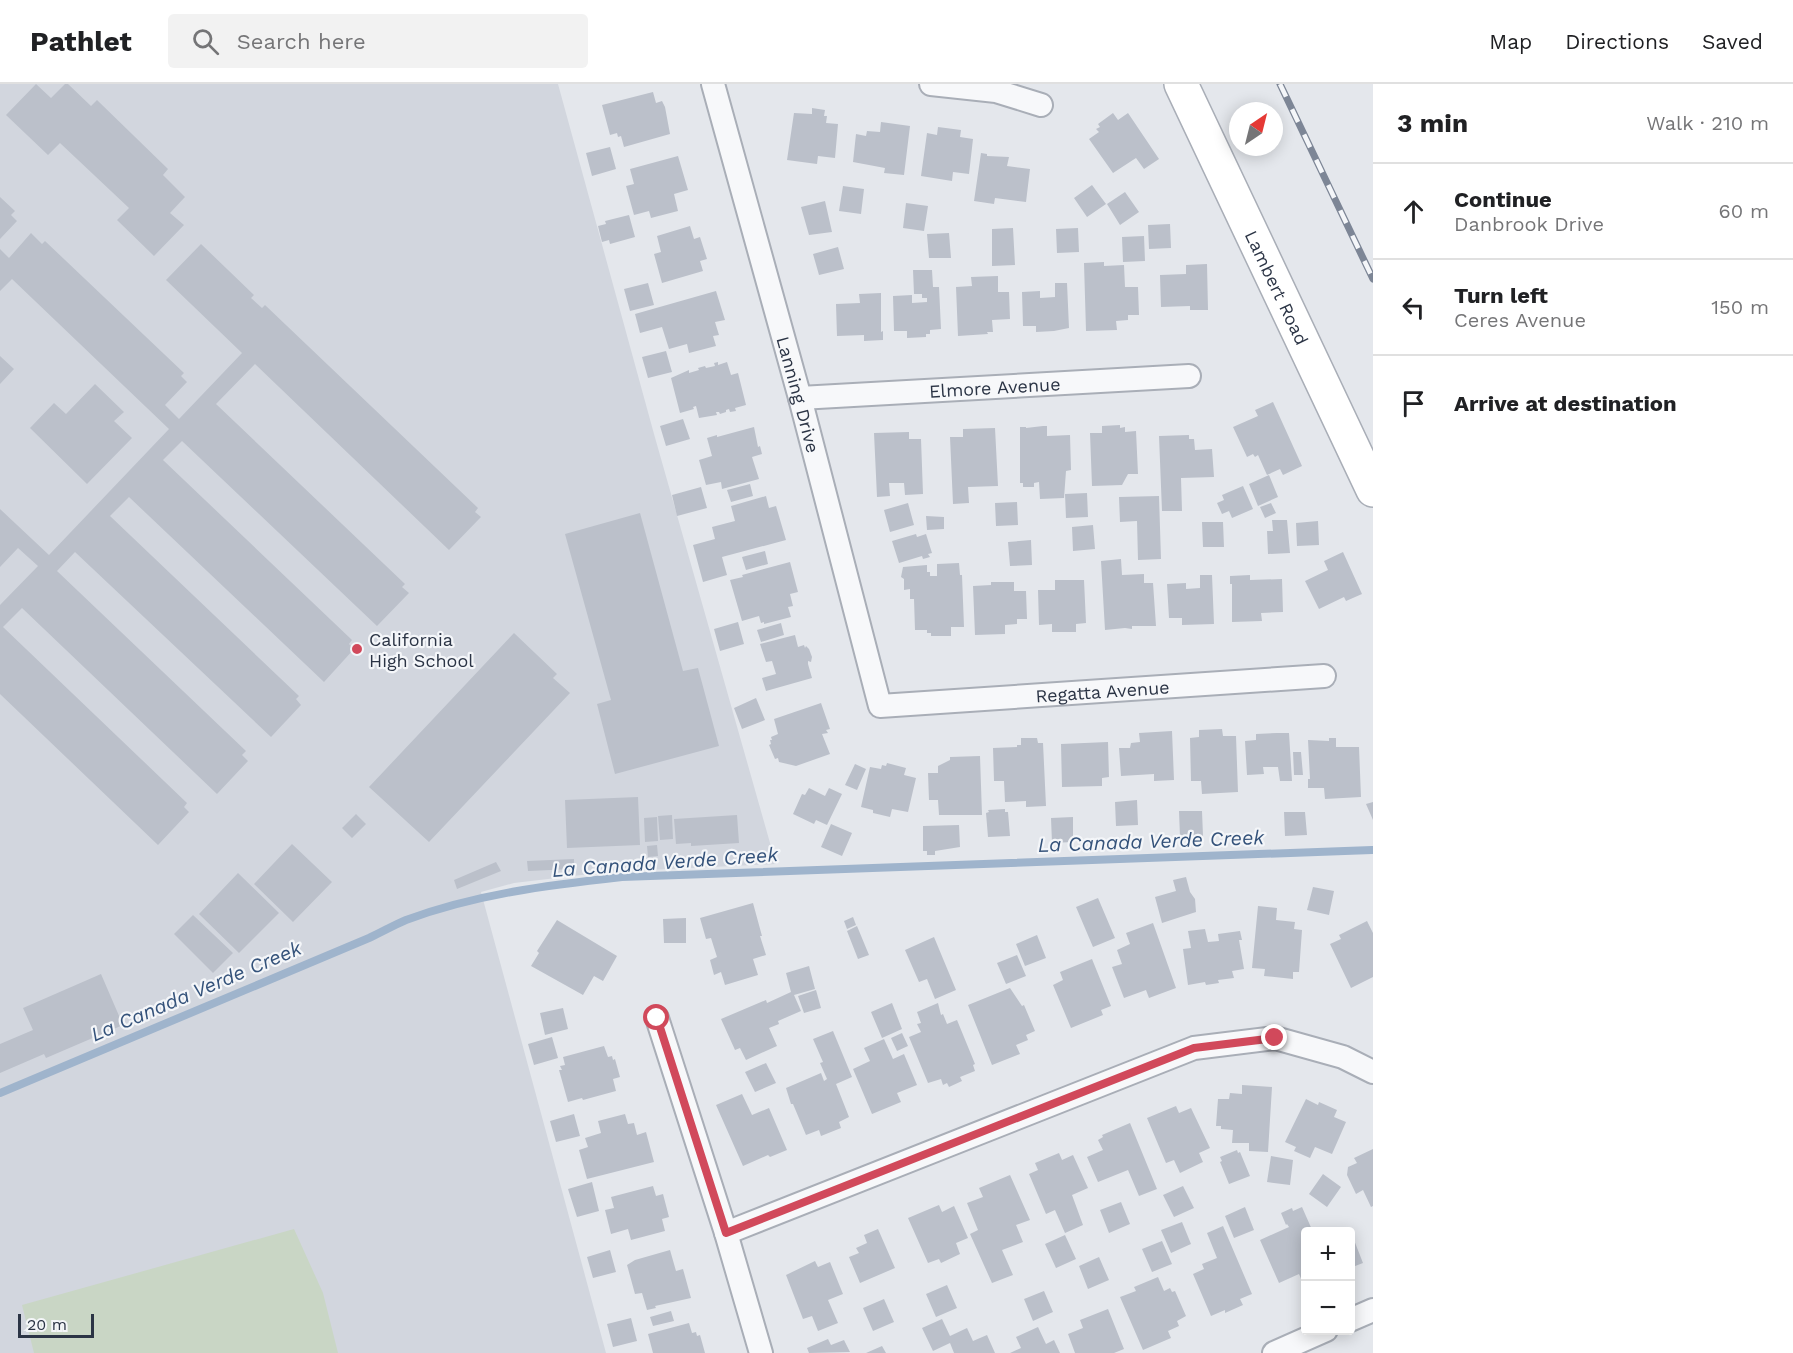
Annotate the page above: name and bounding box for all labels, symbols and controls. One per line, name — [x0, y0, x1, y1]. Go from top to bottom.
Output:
search box — [168, 14, 588, 68]
text: Pathlet — [30, 25, 132, 58]
icon: search — [189, 25, 222, 58]
text: Search here — [237, 29, 366, 54]
text: Map — [1489, 29, 1532, 54]
text: Directions — [1565, 29, 1669, 54]
text: Saved — [1702, 29, 1763, 54]
north arrow — [1229, 102, 1283, 156]
text: 3 min — [1397, 108, 1468, 138]
text: Walk · 210 m — [1646, 111, 1769, 135]
text: Continue — [1454, 187, 1552, 212]
icon: ahead — [1397, 195, 1430, 228]
text: 60 m — [1719, 199, 1769, 223]
text: Danbrook Drive — [1454, 212, 1604, 236]
street label: Lambert Road — [1241, 227, 1313, 348]
text: Turn left — [1454, 283, 1548, 308]
icon: left — [1397, 291, 1430, 324]
text: 150 m — [1711, 295, 1769, 319]
text: Ceres Avenue — [1454, 308, 1586, 332]
street label: Lanning Drive — [773, 334, 824, 455]
street label: Elmore Avenue — [928, 373, 1061, 401]
icon: arrive — [1397, 387, 1430, 420]
text: Arrive at destination — [1454, 391, 1677, 416]
place label: California High School — [369, 629, 474, 671]
marker: California High School — [350, 642, 364, 656]
street label: Regatta Avenue — [1035, 676, 1170, 706]
water label: La Canada Verde Creek — [1037, 825, 1266, 857]
water label: La Canada Verde Creek — [551, 842, 780, 882]
water label: La Canada Verde Creek — [87, 935, 306, 1046]
route start — [643, 1004, 669, 1030]
route end — [1261, 1024, 1287, 1050]
map controls — [1301, 1227, 1355, 1335]
button: + — [1301, 1227, 1355, 1281]
button: − — [1301, 1281, 1355, 1335]
scale bar — [18, 1311, 94, 1338]
text: 20 m — [27, 1315, 67, 1334]

